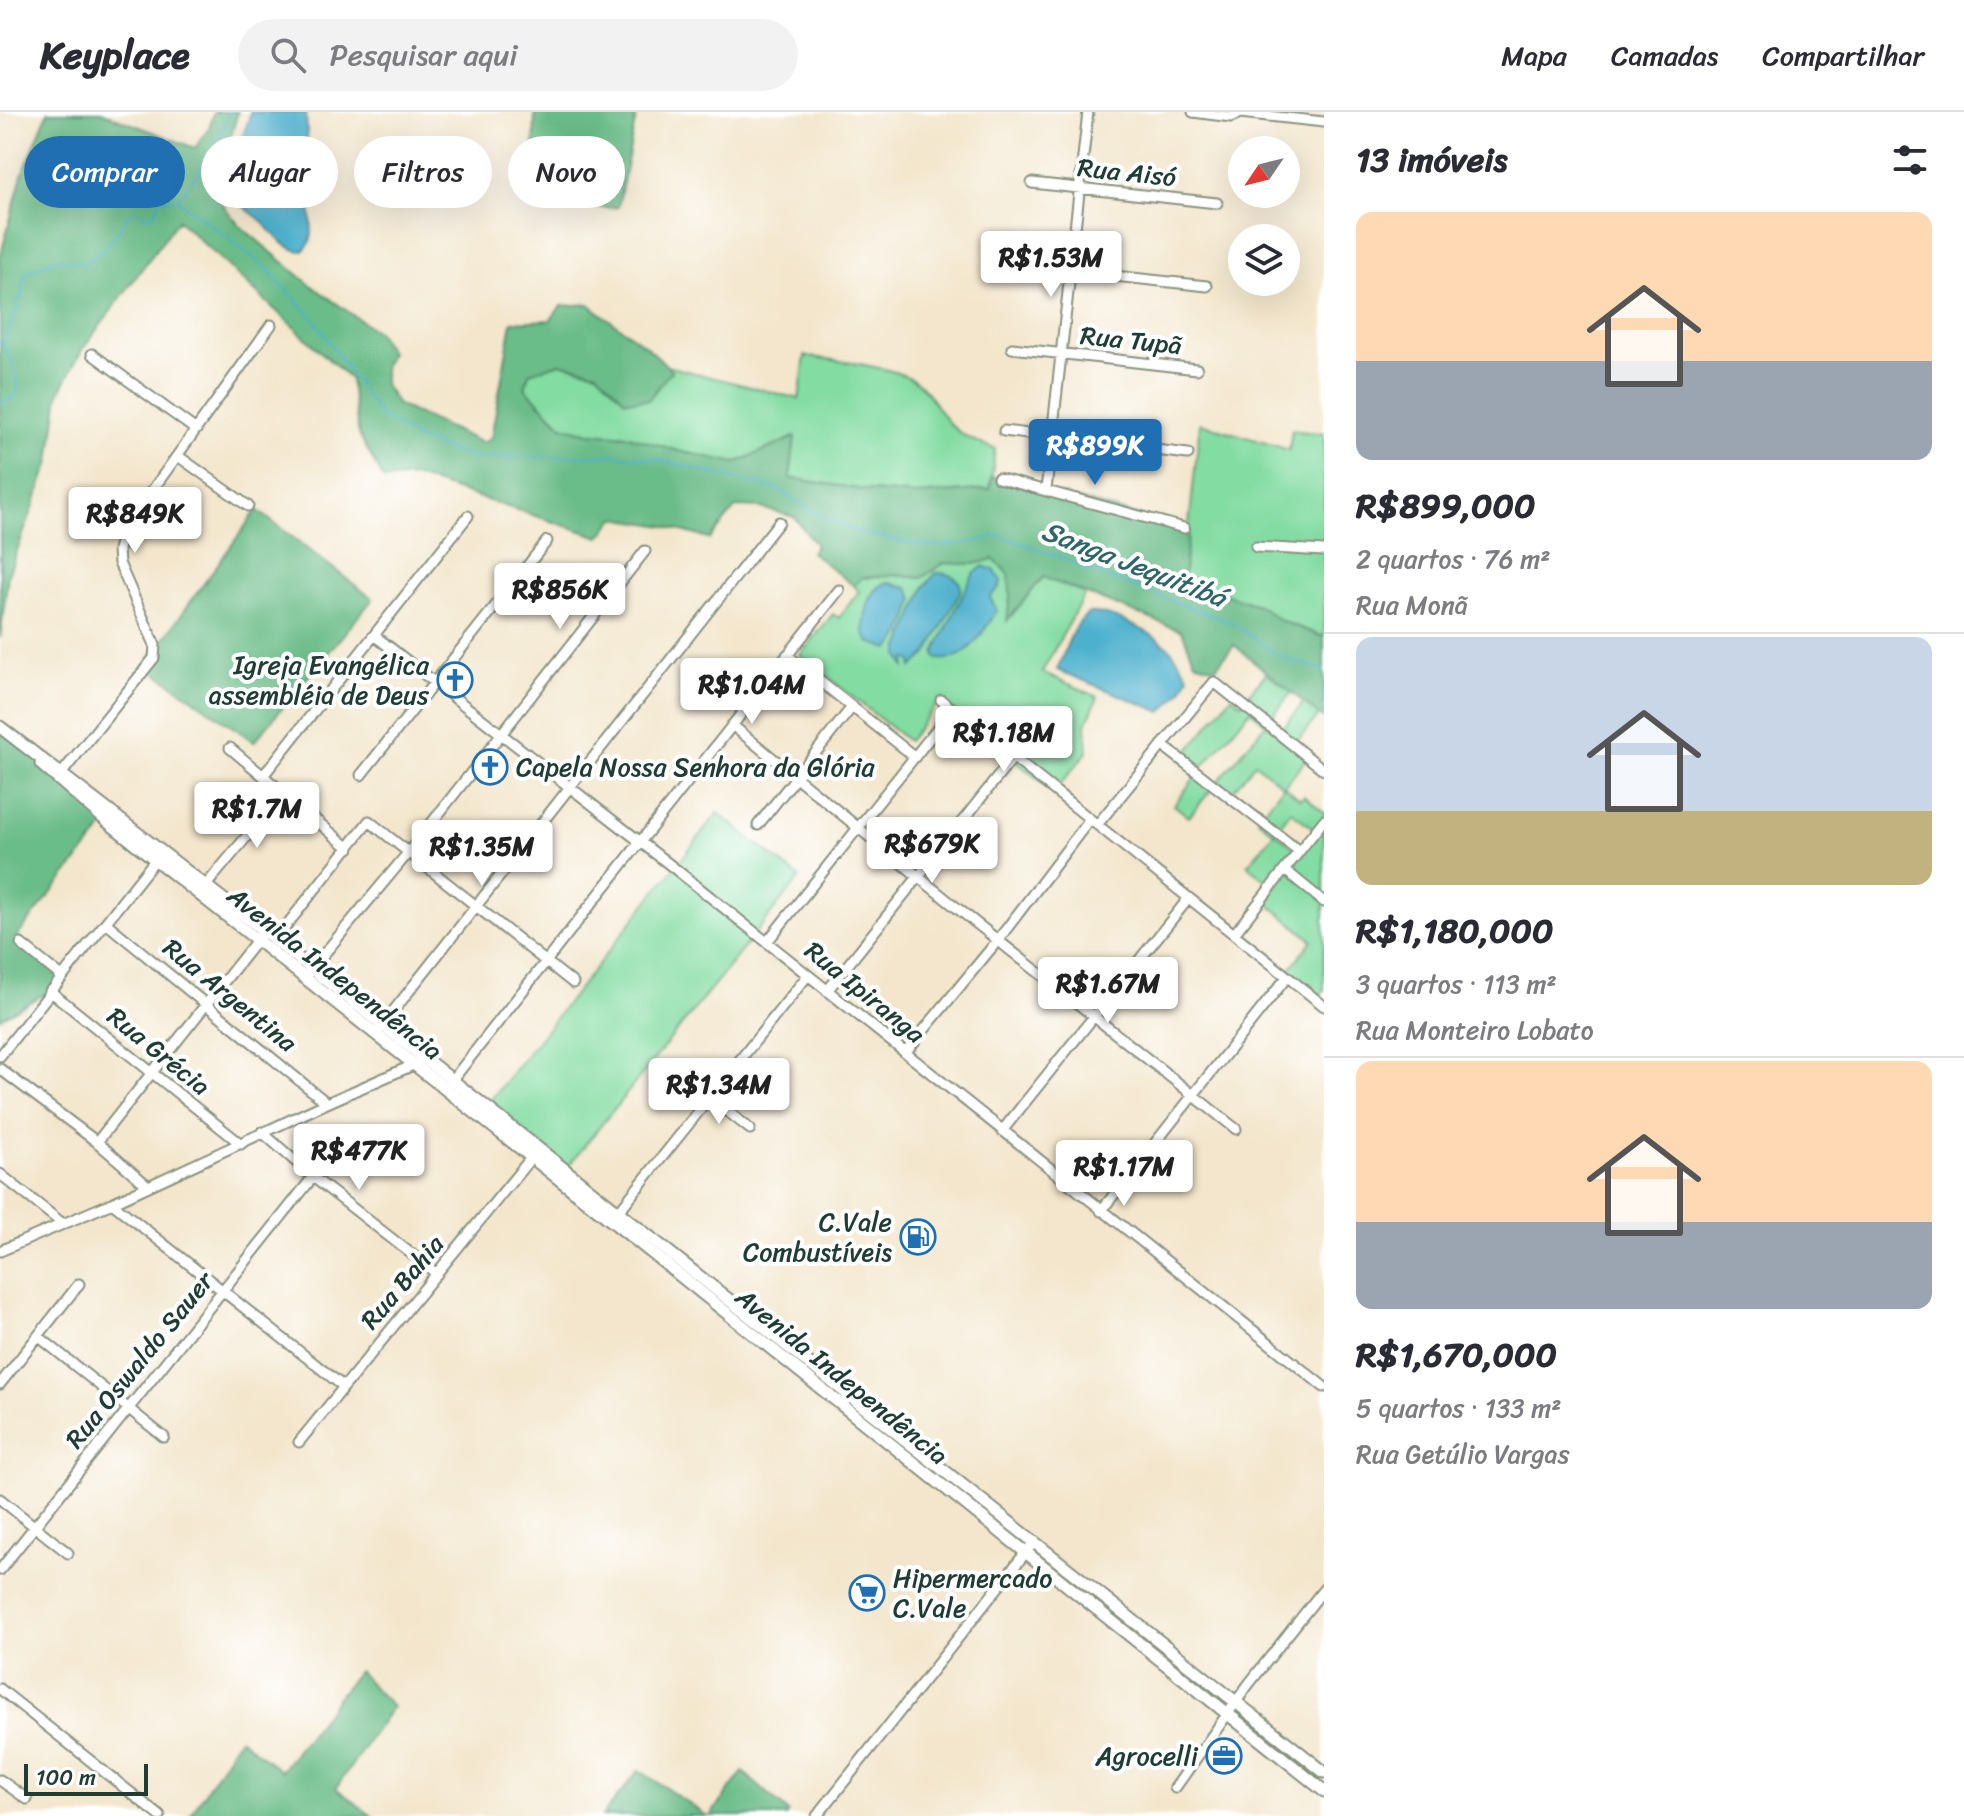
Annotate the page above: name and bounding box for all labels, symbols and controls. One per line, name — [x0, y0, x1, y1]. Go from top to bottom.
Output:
search box — [238, 19, 798, 91]
text: Keyplace — [40, 22, 190, 89]
text: Pesquisar aqui — [330, 28, 518, 82]
text: Mapa — [1501, 31, 1567, 80]
text: Camadas — [1611, 31, 1718, 80]
text: Compartilhar — [1762, 31, 1924, 80]
icon: search — [266, 33, 310, 77]
text: 13 imóveis — [1356, 130, 1507, 190]
chip: Comprar — [24, 136, 185, 208]
chip: Alugar — [201, 136, 338, 208]
chip: Filtros — [354, 136, 492, 208]
chip: Novo — [508, 136, 625, 208]
north arrow — [1228, 136, 1300, 208]
map controls — [1228, 136, 1300, 296]
icon: filters — [1888, 138, 1932, 182]
street label: Rua Aisó — [1075, 144, 1179, 200]
button: layers — [1228, 224, 1300, 296]
pin: R$1.53M — [977, 231, 1125, 299]
text: R$1.53M — [999, 234, 1103, 280]
icon: home — [1572, 264, 1716, 408]
street label: Rua Tupã — [1078, 312, 1185, 368]
pin: R$899K — [1030, 419, 1160, 487]
text: R$899K — [1047, 422, 1143, 468]
text: R$899,000 — [1356, 476, 1535, 536]
pin: R$849K — [70, 487, 200, 555]
text: R$849K — [87, 490, 183, 536]
water label: Sanga Jequitibá — [1035, 506, 1237, 623]
text: 2 quartos · 76 m² — [1356, 536, 1550, 582]
pin: R$856K — [495, 563, 625, 631]
text: R$856K — [512, 566, 608, 612]
text: Rua Monã — [1356, 582, 1468, 628]
place label: Igreja Evangélica assembléia de Deus — [209, 642, 430, 718]
pin: R$1.04M — [678, 658, 826, 726]
church icon: Igreja Evangélica assembléia de Deus — [436, 661, 474, 699]
text: R$1.04M — [698, 661, 806, 707]
icon: home — [1572, 689, 1716, 833]
pin: R$1.18M — [930, 706, 1078, 774]
text: R$1.18M — [953, 709, 1055, 755]
place label: Capela Nossa Senhora da Glória — [516, 744, 876, 790]
church icon: Capela Nossa Senhora da Glória — [471, 748, 509, 786]
pin: R$1.7M — [192, 782, 322, 850]
text: R$1.7M — [212, 785, 302, 831]
pin: R$679K — [867, 817, 997, 885]
pin: R$1.35M — [408, 820, 556, 888]
text: R$679K — [885, 820, 979, 866]
text: R$1.35M — [430, 823, 534, 869]
street label: Avenida Independência — [216, 873, 453, 1072]
text: R$1,180,000 — [1356, 901, 1553, 961]
street label: Rua Argentina — [152, 926, 308, 1065]
street label: Rua Ipiranga — [794, 929, 936, 1056]
pin: R$1.67M — [1034, 957, 1182, 1025]
text: R$1.67M — [1056, 960, 1160, 1006]
text: 3 quartos · 113 m² — [1356, 961, 1557, 1007]
street label: Rua Grécia — [97, 994, 221, 1108]
text: Rua Monteiro Lobato — [1356, 1007, 1594, 1053]
pin: R$1.34M — [645, 1058, 793, 1126]
text: R$1.34M — [666, 1061, 772, 1107]
icon: home — [1572, 1113, 1716, 1257]
pin: R$477K — [294, 1124, 424, 1192]
text: R$477K — [311, 1127, 407, 1173]
pin: R$1.17M — [1050, 1140, 1198, 1208]
text: R$1.17M — [1074, 1143, 1174, 1189]
place label: C.Vale Combustíveis — [743, 1199, 892, 1275]
fuel station icon: C.Vale Combustíveis — [899, 1218, 937, 1256]
street label: Rua Bahia — [348, 1223, 457, 1340]
street label: Rua Oswaldo Sauer — [53, 1260, 226, 1459]
street label: Avenida Independência — [724, 1274, 959, 1477]
text: R$1,670,000 — [1356, 1325, 1557, 1385]
text: 5 quartos · 133 m² — [1356, 1385, 1561, 1431]
text: Rua Getúlio Vargas — [1356, 1431, 1570, 1477]
place label: Hipermercado C.Vale — [893, 1555, 1052, 1631]
supermarket icon: Hipermercado C.Vale — [848, 1574, 886, 1612]
place label: Agrocelli — [1095, 1733, 1199, 1779]
office icon: Agrocelli — [1205, 1737, 1243, 1775]
text: 100 m — [36, 1758, 96, 1797]
scale bar — [24, 1760, 148, 1796]

